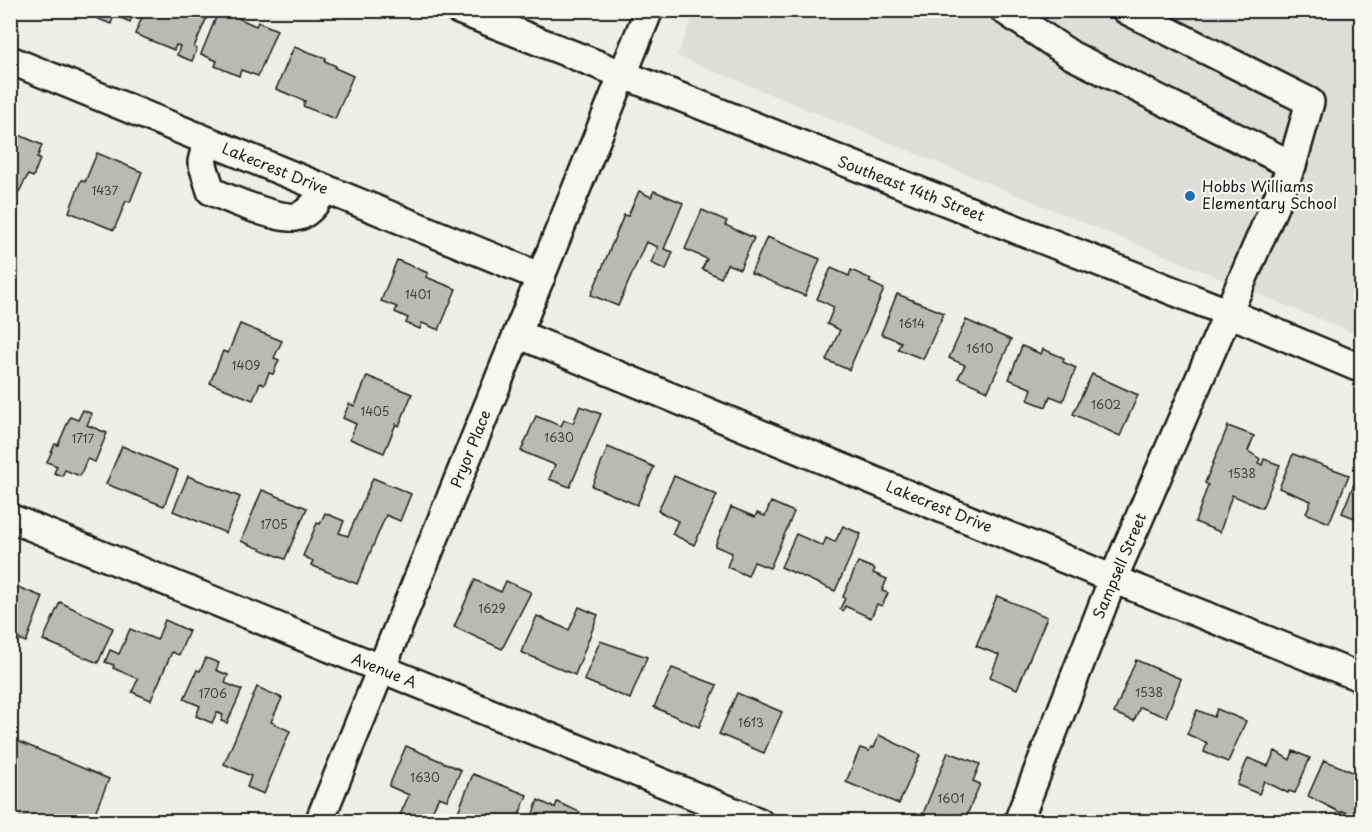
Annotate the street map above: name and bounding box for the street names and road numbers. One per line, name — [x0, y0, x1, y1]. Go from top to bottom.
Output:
street label: Lakecrest Drive — [219, 136, 332, 199]
street label: Southeast 14th Street — [835, 149, 988, 226]
street label: Pryor Place — [444, 406, 496, 491]
street label: Lakecrest Drive — [883, 474, 996, 537]
street label: Sampsell Street — [1086, 509, 1151, 622]
street label: Avenue A — [349, 646, 421, 693]

